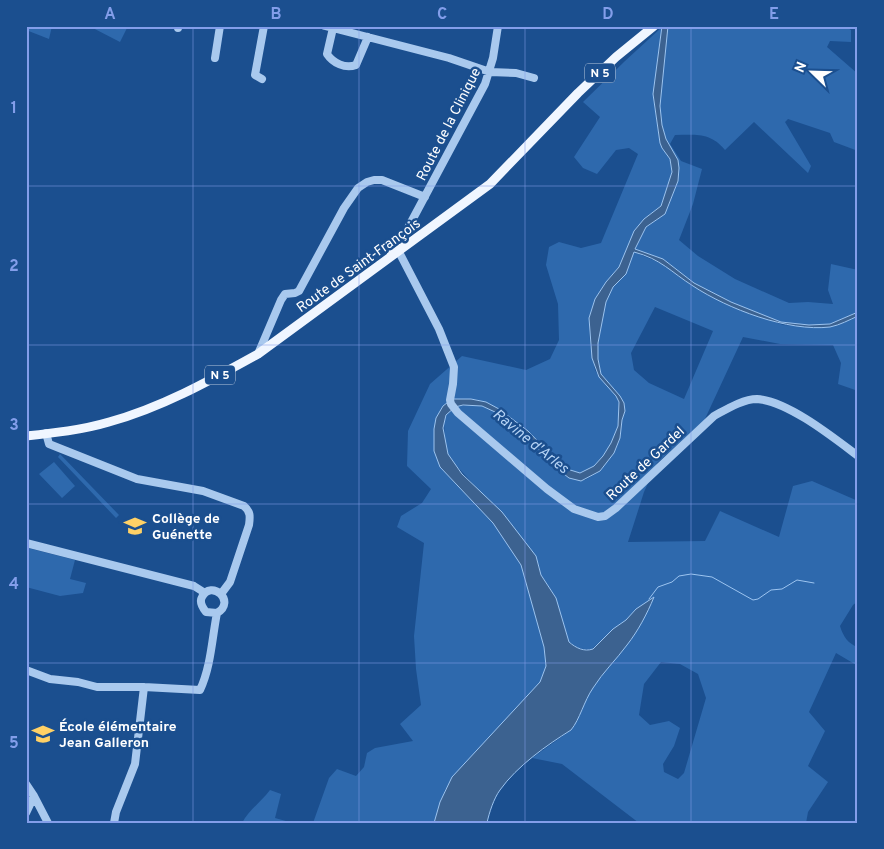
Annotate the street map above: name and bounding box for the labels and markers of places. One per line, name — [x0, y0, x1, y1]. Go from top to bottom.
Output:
place label: Collège de Guénette — [152, 511, 220, 544]
school or university icon: Collège de Guénette — [122, 513, 148, 539]
place label: École élémentaire Jean Galleron — [59, 718, 177, 752]
school or university icon: École élémentaire Jean Galleron — [30, 721, 56, 747]

